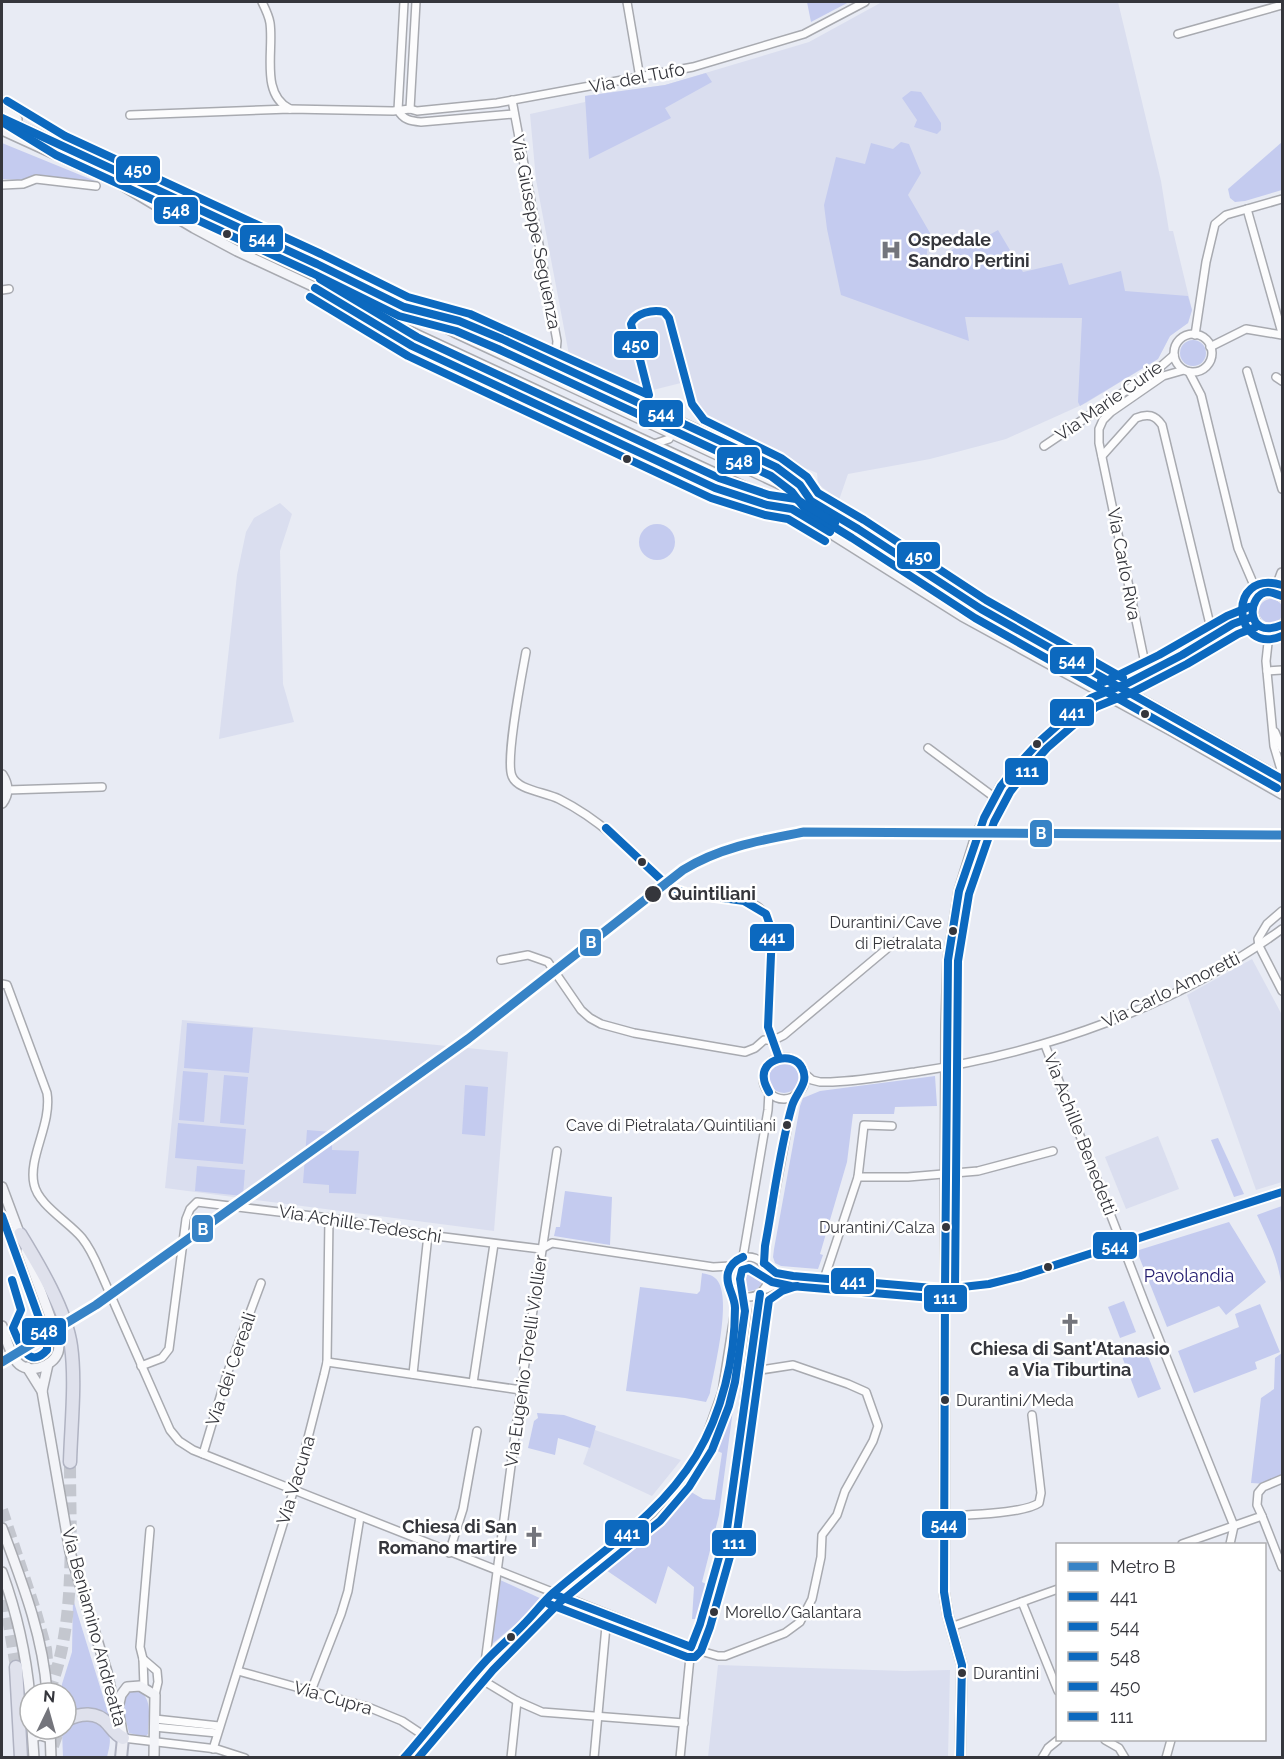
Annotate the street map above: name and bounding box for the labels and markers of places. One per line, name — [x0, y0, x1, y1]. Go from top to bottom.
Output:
unlabelled marker — [221, 228, 233, 240]
place label: Ospedale Sandro Pertini — [908, 229, 1030, 271]
hospital icon: Ospedale Sandro Pertini — [879, 238, 903, 262]
unlabelled marker — [621, 453, 633, 465]
unlabelled marker — [1139, 708, 1151, 720]
unlabelled marker — [1031, 738, 1043, 750]
unlabelled marker — [636, 856, 648, 868]
place label: Quintiliani — [668, 883, 756, 904]
marker: Quintiliani — [643, 884, 663, 904]
place label: Durantini/Cave di Pietralata — [830, 913, 942, 953]
marker: Durantini/Cave di Pietralata — [947, 925, 959, 937]
place label: Cave di Pietralata/Quintiliani — [566, 1116, 776, 1135]
marker: Cave di Pietralata/Quintiliani — [781, 1119, 793, 1131]
place label: Durantini/Calza — [819, 1218, 935, 1237]
marker: Durantini/Calza — [940, 1221, 952, 1233]
unlabelled marker — [1042, 1261, 1054, 1273]
church icon: Chiesa di Sant'Atanasio a Via Tiburtina — [1058, 1312, 1082, 1336]
place label: Chiesa di Sant'Atanasio a Via Tiburtina — [970, 1338, 1170, 1380]
place label: Durantini/Meda — [956, 1391, 1074, 1410]
marker: Durantini/Meda — [939, 1394, 951, 1406]
place label: Chiesa di San Romano martire — [378, 1516, 517, 1558]
church icon: Chiesa di San Romano martire — [522, 1525, 546, 1549]
place label: Morello/Galantara — [725, 1603, 862, 1622]
marker: Morello/Galantara — [708, 1606, 720, 1618]
unlabelled marker — [505, 1631, 517, 1643]
place label: Durantini — [973, 1664, 1039, 1683]
marker: Durantini — [956, 1667, 968, 1679]

